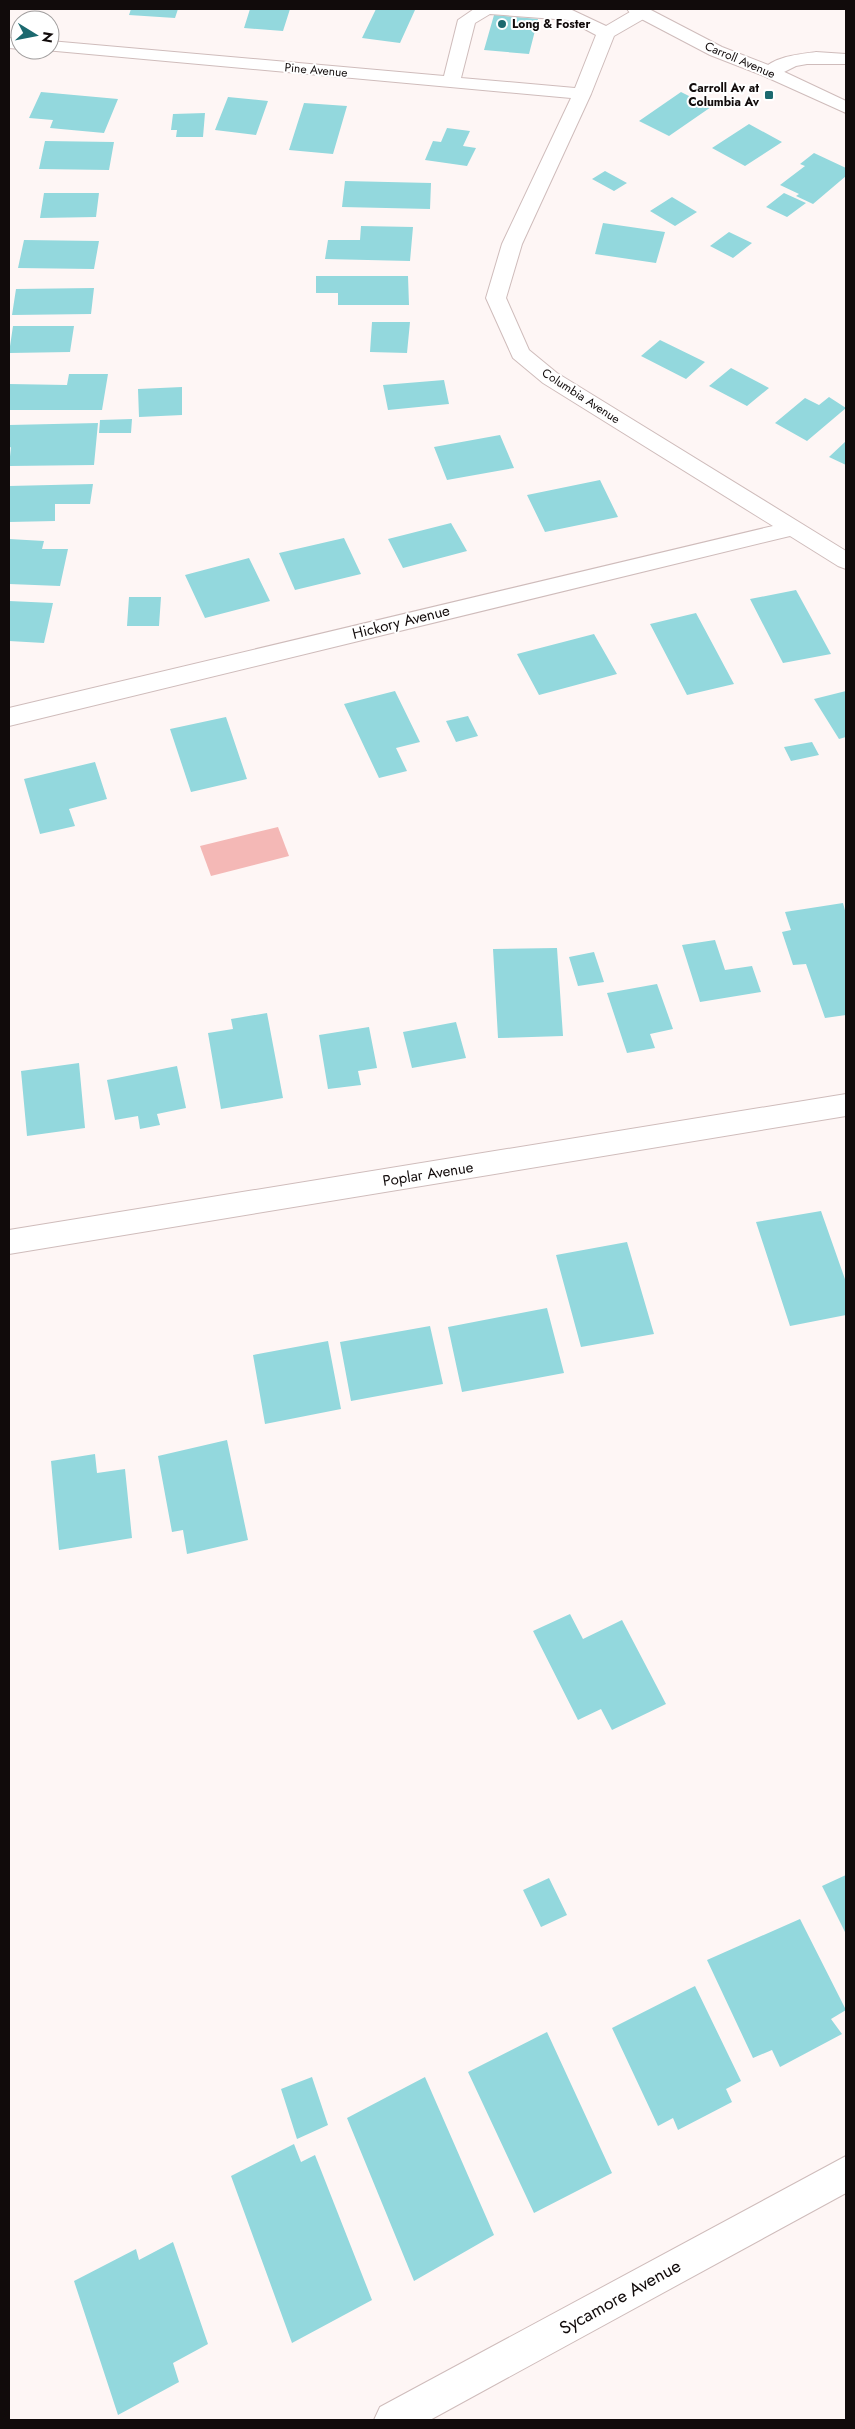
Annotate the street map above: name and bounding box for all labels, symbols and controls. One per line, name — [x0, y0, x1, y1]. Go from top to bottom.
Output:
north arrow — [10, 10, 60, 60]
place label: Long & Foster — [512, 15, 590, 33]
marker: Long & Foster — [496, 18, 508, 30]
text: N — [37, 30, 59, 44]
street label: Carroll Avenue — [702, 37, 778, 83]
street label: Pine Avenue — [284, 58, 348, 82]
place label: Carroll Av at Columbia Av — [688, 79, 760, 111]
marker: Carroll Av at Columbia Av — [763, 89, 775, 101]
street label: Columbia Avenue — [538, 364, 624, 428]
street label: Hickory Avenue — [350, 599, 452, 645]
street label: Poplar Avenue — [381, 1156, 475, 1192]
street label: Sycamore Avenue — [555, 2253, 685, 2341]

